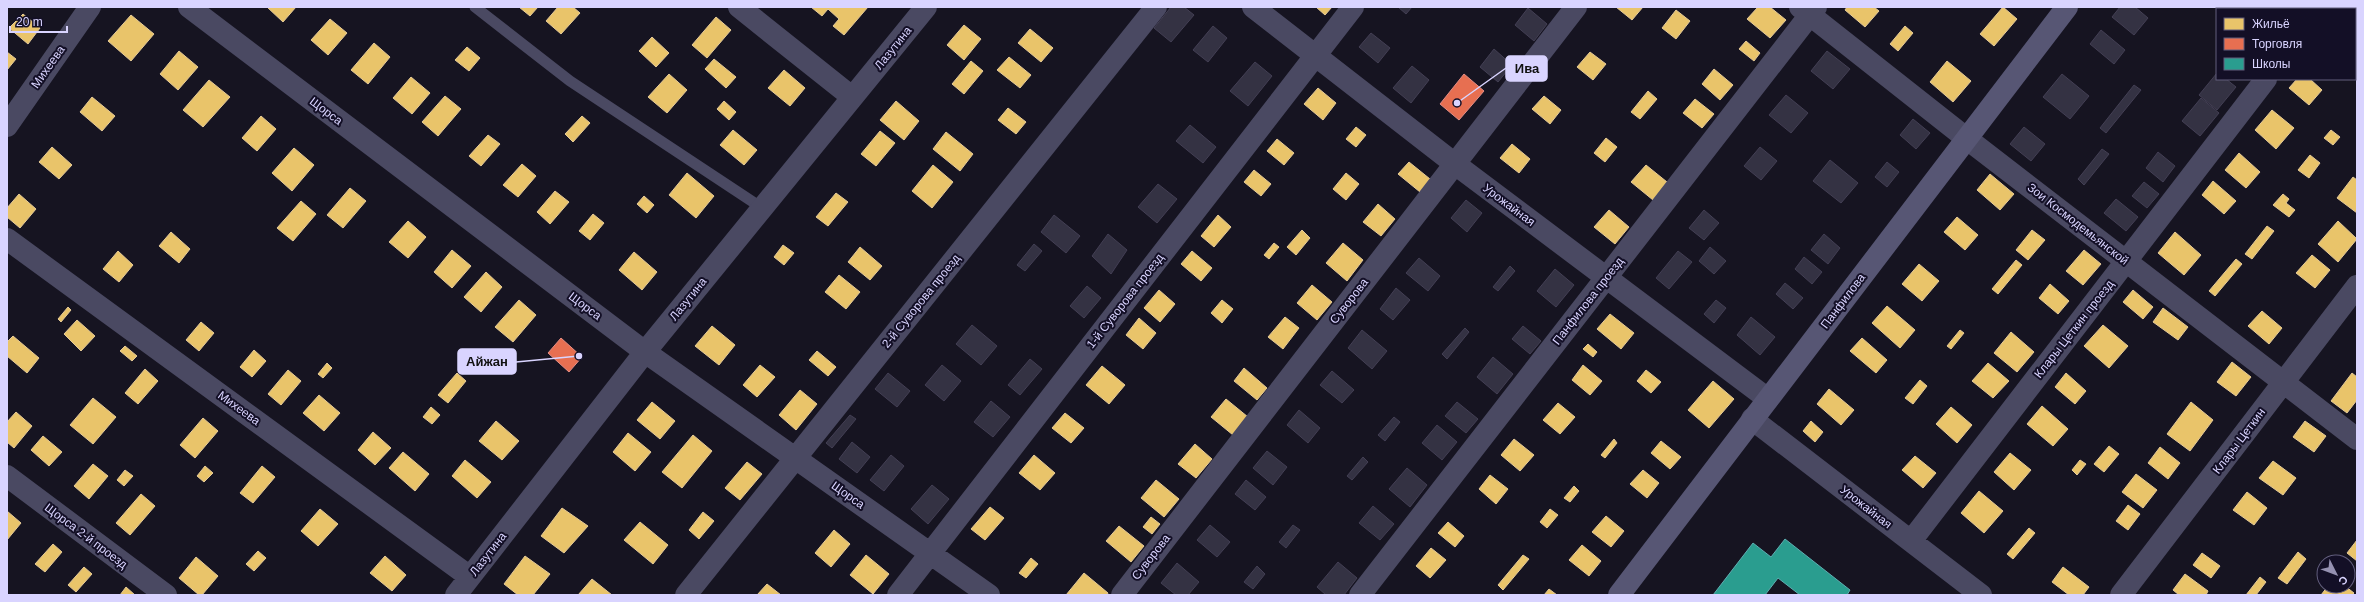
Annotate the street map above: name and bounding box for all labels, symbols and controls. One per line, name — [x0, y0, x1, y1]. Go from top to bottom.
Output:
scale bar — [10, 8, 67, 34]
legend — [2216, 8, 2356, 80]
text: 20 m — [16, 15, 43, 29]
text: Жильё — [2252, 17, 2290, 31]
street label: Лазутина — [871, 23, 915, 72]
text: Торговля — [2252, 37, 2302, 51]
street label: Михеева — [28, 43, 68, 91]
callout: Ива — [1506, 56, 1547, 81]
text: Школы — [2252, 57, 2290, 71]
text: Ива — [1515, 61, 1540, 76]
street label: Щорса — [307, 94, 345, 128]
street label: Зои Космодемьянской — [2025, 180, 2131, 268]
street label: Урожайная — [1480, 181, 1538, 229]
street label: 2-й Суворова проезд — [879, 251, 963, 351]
street label: 1-й Суворова проезд — [1084, 251, 1166, 351]
street label: Панфилова проезд — [1550, 255, 1626, 347]
street label: Панфилова — [1818, 270, 1868, 331]
street label: Лазутина — [666, 274, 710, 323]
street label: Суворова — [1327, 275, 1371, 327]
street label: Клары Цеткин проезд — [2031, 277, 2117, 381]
street label: Щорса — [566, 289, 604, 323]
callout: Айжан — [458, 349, 516, 374]
text: Айжан — [466, 354, 508, 369]
street label: Михеева — [215, 388, 263, 428]
street label: Клары Цеткин — [2210, 405, 2268, 477]
street label: Щорса — [829, 479, 868, 512]
street label: Урожайная — [1837, 483, 1895, 531]
street label: Щорса 2-й проезд — [42, 500, 130, 572]
street label: Лазутина — [467, 529, 510, 579]
street label: Суворова — [1129, 531, 1173, 583]
north arrow — [2316, 554, 2356, 594]
text: С — [2336, 574, 2351, 588]

